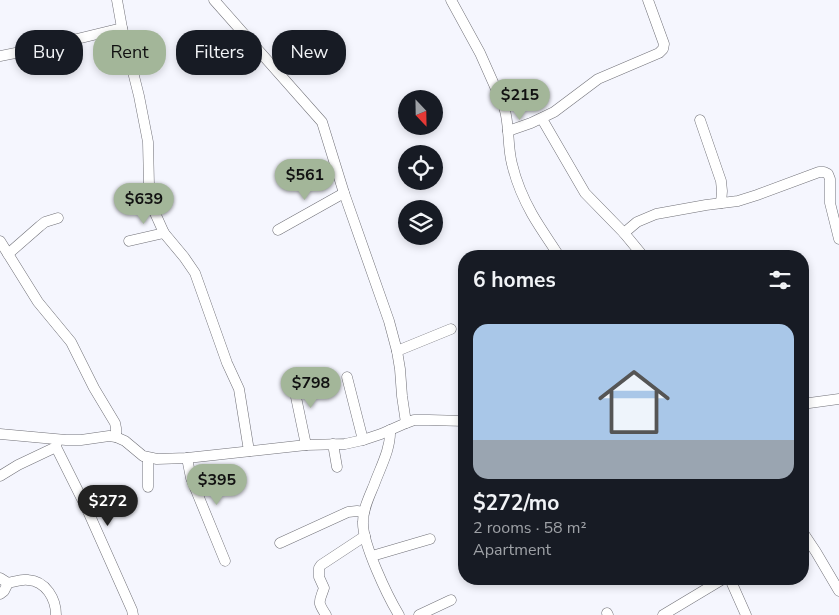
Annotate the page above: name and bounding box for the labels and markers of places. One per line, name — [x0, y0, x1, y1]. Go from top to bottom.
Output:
pin: $215 — [490, 78, 550, 121]
pin: $561 — [275, 158, 335, 201]
pin: $639 — [114, 182, 174, 225]
pin: $798 — [281, 366, 341, 409]
pin: $395 — [187, 464, 247, 506]
pin: $272 — [78, 484, 138, 527]

